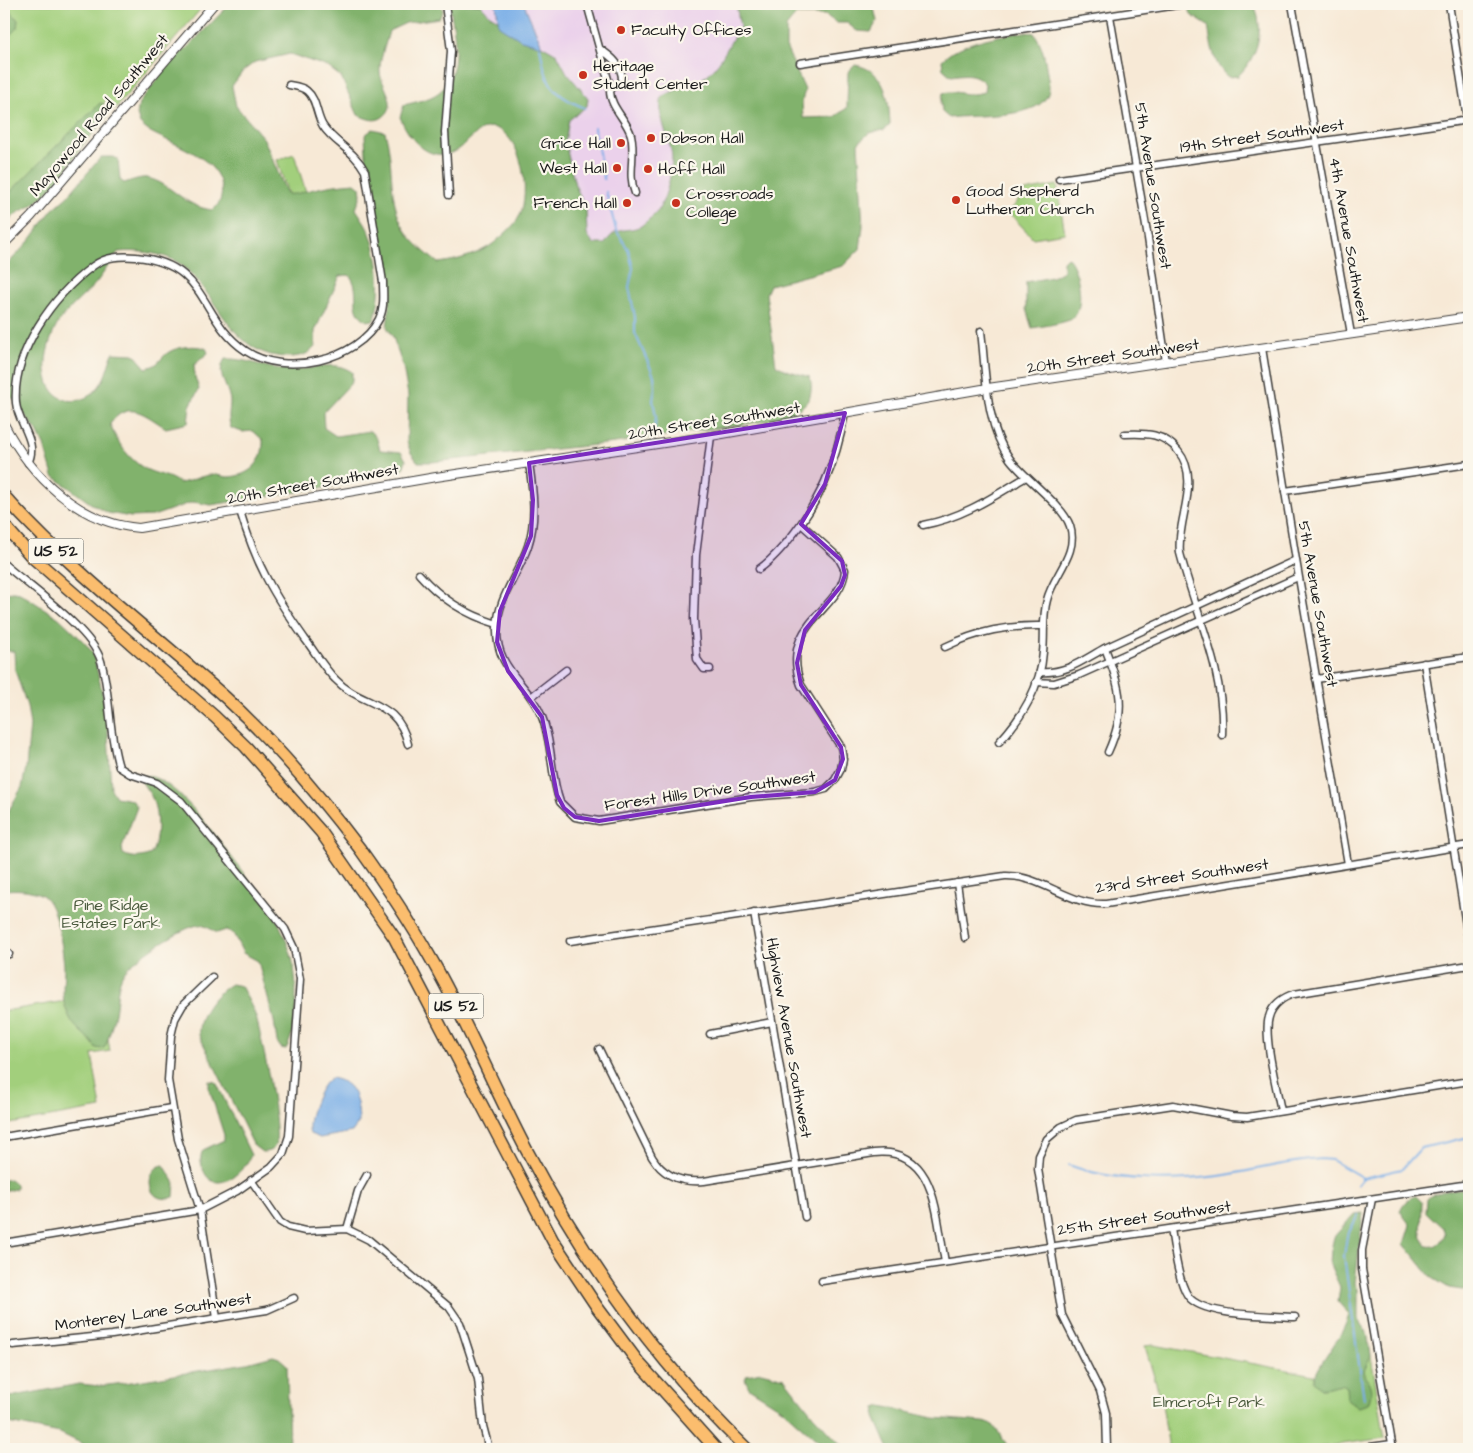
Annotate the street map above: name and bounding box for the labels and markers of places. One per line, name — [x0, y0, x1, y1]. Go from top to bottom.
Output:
place label: Faculty Offices — [631, 19, 752, 42]
marker: Faculty Offices — [615, 24, 627, 36]
place label: Heritage Student Center — [593, 55, 708, 95]
marker: Heritage Student Center — [577, 69, 589, 81]
place label: Dobson Hall — [661, 127, 744, 149]
place label: Grice Hall — [541, 132, 611, 154]
marker: Dobson Hall — [645, 132, 657, 144]
marker: Grice Hall — [615, 137, 627, 149]
place label: West Hall — [540, 157, 607, 179]
place label: Hoff Hall — [658, 158, 725, 180]
marker: West Hall — [611, 162, 623, 174]
marker: Hoff Hall — [642, 163, 654, 175]
place label: Good Shepherd Lutheran Church — [966, 180, 1094, 220]
place label: Crossroads College — [686, 183, 773, 224]
place label: French Hall — [533, 192, 617, 214]
marker: Good Shepherd Lutheran Church — [950, 194, 962, 206]
marker: French Hall — [621, 197, 633, 209]
marker: Crossroads College — [670, 197, 682, 209]

